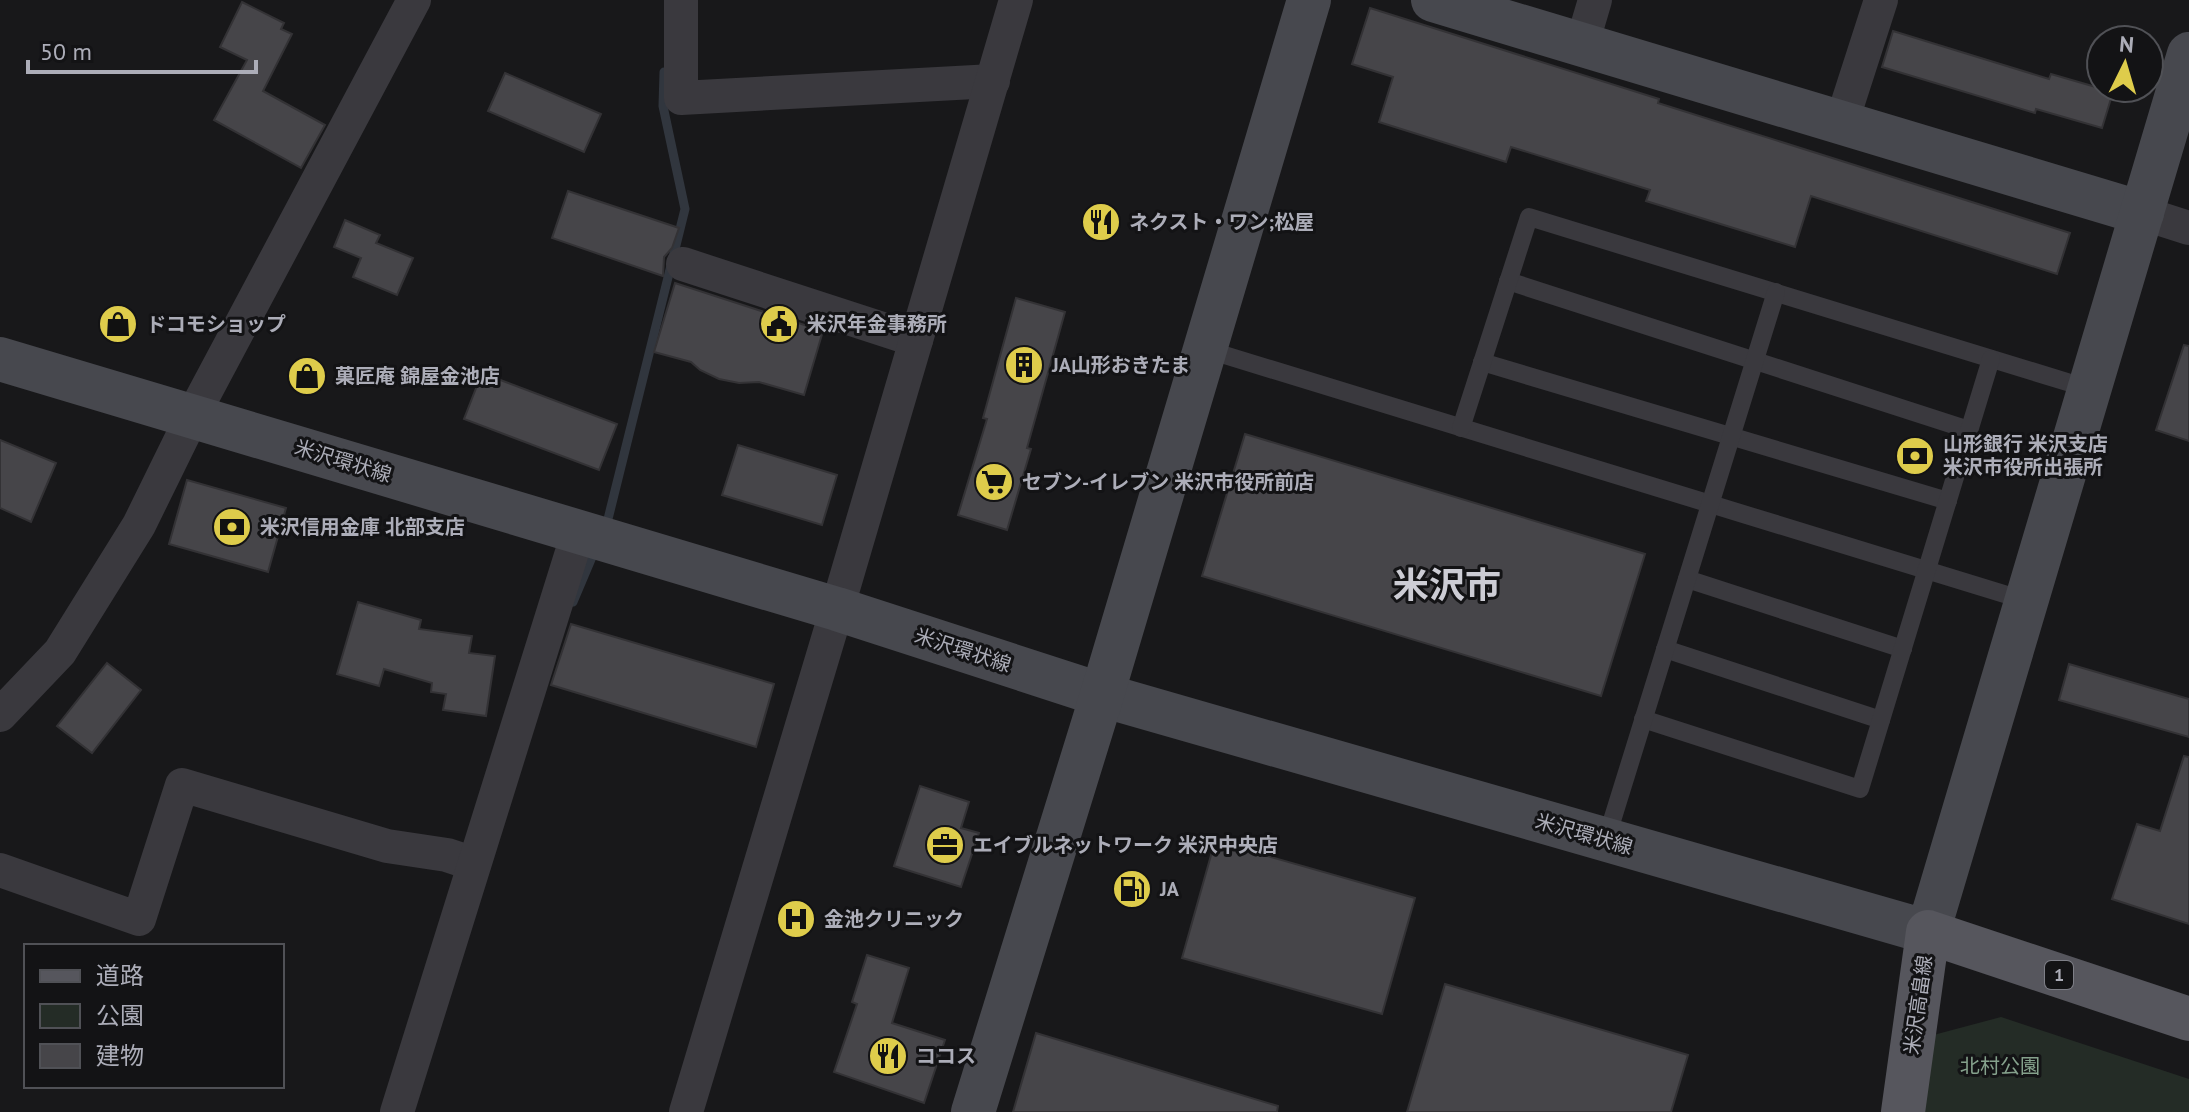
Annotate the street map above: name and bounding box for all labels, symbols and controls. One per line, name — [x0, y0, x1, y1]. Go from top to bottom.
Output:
scale bar — [28, 24, 256, 74]
north arrow — [2085, 24, 2165, 104]
text: N — [2118, 29, 2135, 59]
text: 50 m — [40, 36, 92, 67]
restaurant icon: ネクスト・ワン;松屋 — [1080, 201, 1122, 243]
place label: ネクスト・ワン;松屋 — [1129, 209, 1314, 235]
shop icon: ドコモショップ — [97, 303, 139, 345]
public building icon: 米沢年金事務所 — [758, 303, 800, 345]
place label: ドコモショップ — [146, 311, 286, 337]
place label: 米沢年金事務所 — [807, 311, 947, 337]
building icon: JA山形おきたま — [1003, 344, 1045, 386]
place label: JA山形おきたま — [1051, 352, 1190, 378]
shop icon: 菓匠庵 錦屋金池店 — [286, 355, 328, 397]
place label: 菓匠庵 錦屋金池店 — [335, 363, 500, 389]
place label: 山形銀行 米沢支店 米沢市役所出張所 — [1943, 431, 2108, 480]
street label: 米沢環状線 — [291, 434, 395, 488]
bank icon: 山形銀行 米沢支店 米沢市役所出張所 — [1894, 435, 1936, 477]
supermarket icon: セブン-イレブン 米沢市役所前店 — [973, 461, 1015, 503]
place label: セブン-イレブン 米沢市役所前店 — [1022, 469, 1314, 495]
bank icon: 米沢信用金庫 北部支店 — [211, 506, 253, 548]
place label: 米沢信用金庫 北部支店 — [260, 514, 465, 540]
district label: 米沢市 — [1393, 561, 1501, 608]
street label: 米沢環状線 — [911, 622, 1015, 678]
street label: 米沢環状線 — [1532, 808, 1636, 860]
office icon: エイブルネットワーク 米沢中央店 — [924, 824, 966, 866]
place label: エイブルネットワーク 米沢中央店 — [973, 832, 1278, 858]
fuel station icon: JA — [1111, 868, 1153, 910]
place label: JA — [1159, 876, 1180, 902]
hospital icon: 金池クリニック — [775, 898, 817, 940]
place label: 金池クリニック — [824, 906, 964, 932]
legend — [24, 944, 284, 1088]
street label: 米沢高畠線 — [1898, 954, 1938, 1056]
text: 道路 — [96, 960, 144, 991]
road number: 1 — [2045, 961, 2073, 989]
text: 公園 — [96, 1000, 144, 1031]
restaurant icon: ココス — [867, 1035, 909, 1077]
text: 建物 — [96, 1040, 144, 1071]
place label: ココス — [916, 1043, 976, 1069]
park label: 北村公園 — [1960, 1053, 2040, 1079]

